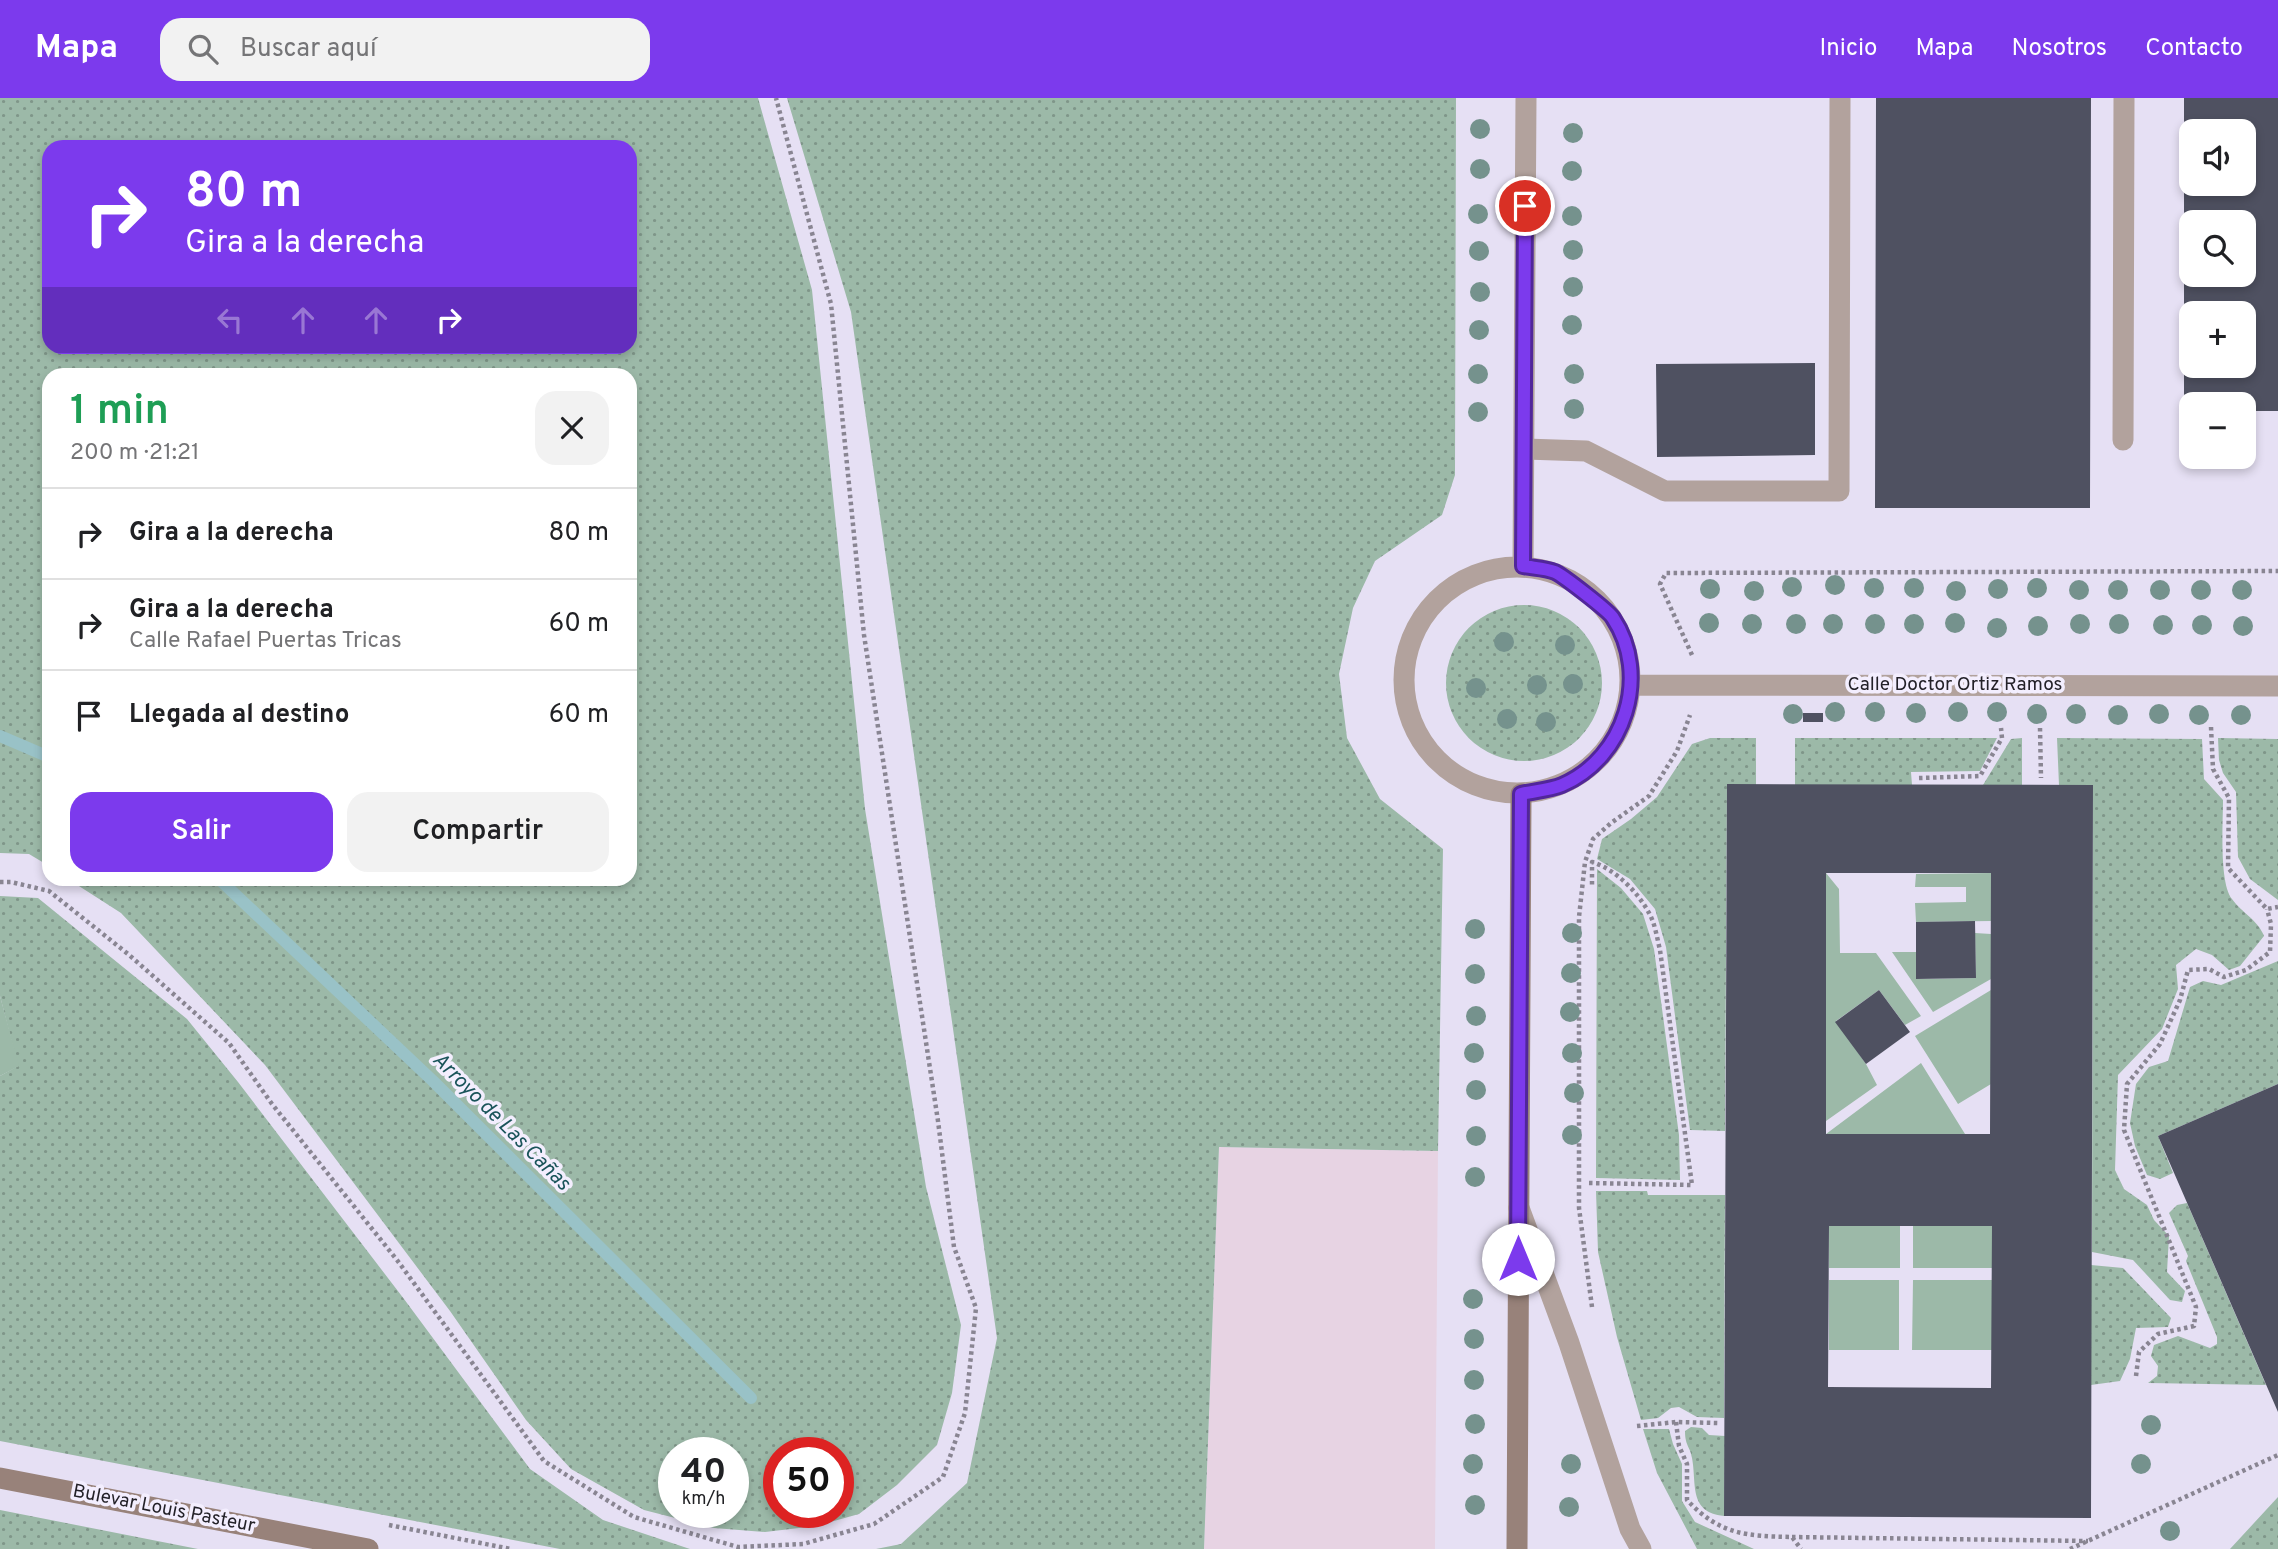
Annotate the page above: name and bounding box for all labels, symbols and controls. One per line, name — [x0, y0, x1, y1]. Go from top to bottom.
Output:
search box — [160, 18, 650, 81]
text: Mapa — [35, 28, 118, 70]
icon: search — [184, 30, 222, 68]
text: Buscar aquí — [240, 33, 377, 66]
text: Inicio — [1820, 34, 1877, 64]
text: Mapa — [1915, 34, 1974, 64]
text: Nosotros — [2012, 34, 2107, 64]
text: Contacto — [2145, 34, 2243, 64]
map controls — [2179, 119, 2256, 469]
button: sound — [2179, 119, 2256, 196]
text: 80 m — [185, 163, 302, 225]
icon: right — [70, 168, 161, 259]
pin — [1495, 176, 1555, 236]
icon: arrive — [1506, 187, 1544, 225]
button: search — [2179, 210, 2256, 287]
text: Gira a la derecha — [185, 224, 424, 264]
icon: left — [211, 301, 249, 339]
icon: ahead — [284, 301, 322, 339]
icon: ahead — [357, 301, 395, 339]
icon: right — [430, 301, 468, 339]
button: + — [2179, 301, 2256, 378]
text: 1 min — [70, 386, 169, 439]
button: close — [535, 391, 609, 465]
button: − — [2179, 392, 2256, 469]
text: 200 m · 21:21 — [70, 439, 200, 468]
icon: right — [70, 515, 108, 553]
text: Gira a la derecha — [129, 517, 334, 550]
text: 80 m — [549, 517, 609, 550]
text: Gira a la derecha — [129, 594, 334, 627]
icon: right — [70, 606, 108, 644]
text: 60 m — [549, 608, 609, 641]
text: Calle Rafael Puertas Tricas — [129, 627, 402, 656]
street label: Calle Doctor Ortiz Ramos — [1848, 673, 2062, 697]
icon: arrive — [70, 697, 108, 735]
text: Llegada al destino — [129, 699, 349, 732]
text: 60 m — [549, 699, 609, 732]
button: Salir — [70, 792, 333, 872]
button: Compartir — [347, 792, 609, 872]
water label: Arroyo de Las Cañas — [426, 1047, 576, 1197]
position arrow — [1481, 1222, 1555, 1296]
speed limit sign: 50 — [763, 1437, 854, 1528]
text: 40 — [681, 1451, 726, 1495]
street label: Bulevar Louis Pasteur — [71, 1480, 258, 1539]
text: km/h — [682, 1488, 725, 1511]

